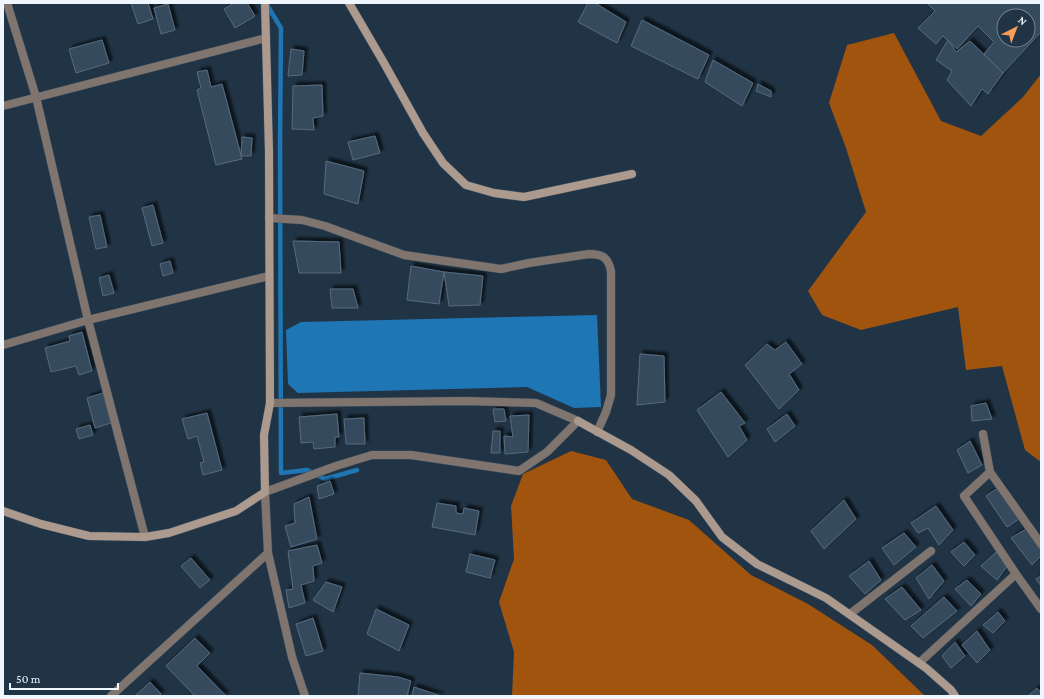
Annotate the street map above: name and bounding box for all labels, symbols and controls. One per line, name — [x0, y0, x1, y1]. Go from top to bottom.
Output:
north arrow — [996, 8, 1036, 48]
text: N — [1016, 14, 1030, 28]
scale bar — [10, 665, 118, 691]
text: 50 m — [16, 672, 41, 686]

